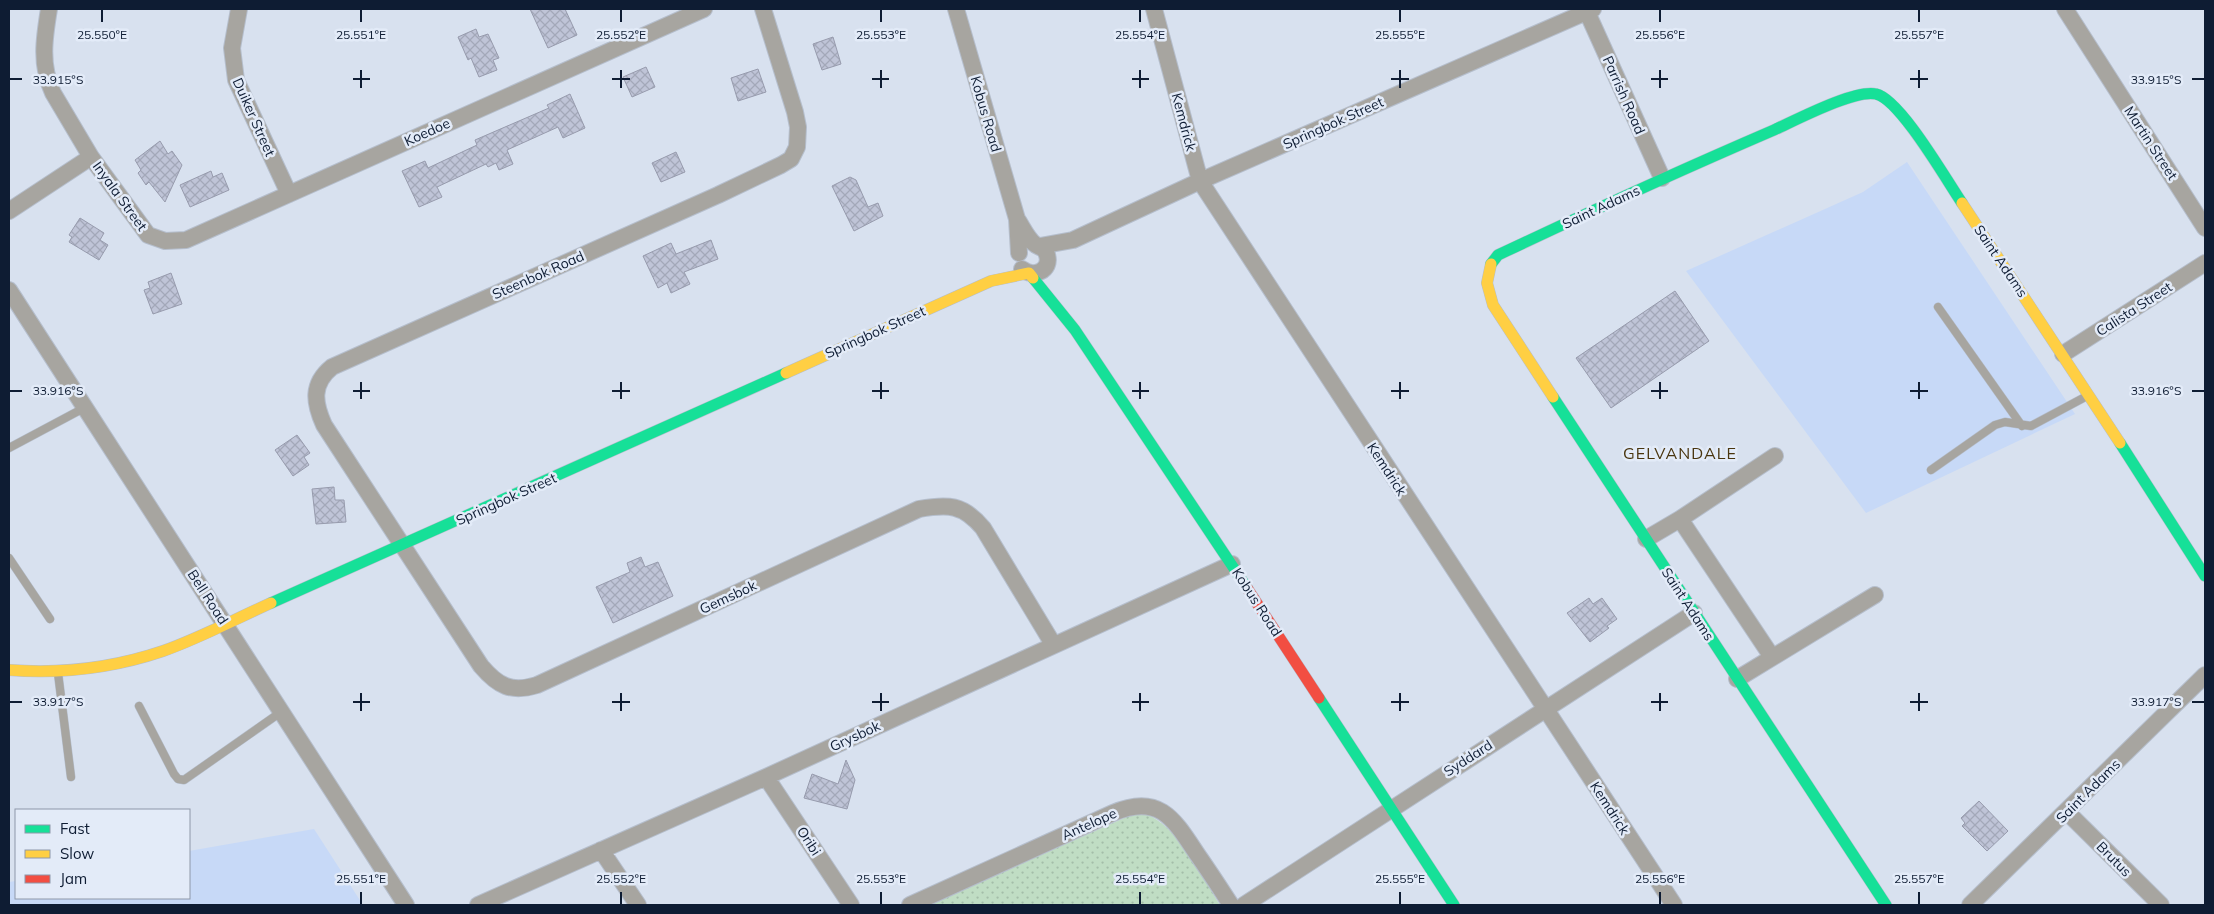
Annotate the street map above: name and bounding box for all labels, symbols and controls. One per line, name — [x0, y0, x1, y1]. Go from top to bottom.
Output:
text: 25.550°E — [77, 27, 127, 42]
text: 25.551°E — [336, 27, 386, 42]
text: 25.552°E — [596, 27, 646, 42]
text: 25.553°E — [856, 27, 906, 42]
text: 25.554°E — [1115, 27, 1165, 42]
text: 25.555°E — [1375, 27, 1425, 42]
text: 25.556°E — [1635, 27, 1685, 42]
text: 25.557°E — [1894, 27, 1944, 42]
street label: Parrish Road — [1599, 53, 1649, 137]
text: 33.915°S — [33, 72, 83, 87]
text: 33.915°S — [2131, 72, 2181, 87]
street label: Kobus Road — [967, 74, 1005, 154]
street label: Duiker Street — [229, 75, 279, 159]
street label: Kemdrick — [1168, 91, 1201, 154]
street label: Springbok Street — [1280, 93, 1386, 153]
street label: Martin Street — [2120, 103, 2182, 183]
street label: Koedoe — [401, 114, 453, 150]
street label: Inyala Street — [89, 158, 151, 234]
street label: Saint Adams — [1559, 181, 1643, 233]
street label: Saint Adams — [1970, 221, 2032, 301]
street label: Steenbok Road — [489, 247, 587, 303]
street label: Calista Street — [2093, 278, 2175, 340]
street label: Springbok Street — [822, 302, 928, 362]
text: 33.916°S — [33, 383, 83, 398]
text: 33.916°S — [2131, 383, 2181, 398]
street label: Kemdrick — [1363, 439, 1411, 500]
district label: GELVANDALE — [1623, 443, 1737, 463]
street label: Springbok Street — [453, 469, 559, 529]
street label: Kobus Road — [1228, 564, 1286, 640]
street label: Saint Adams — [1658, 564, 1718, 644]
street label: Bell Road — [184, 566, 232, 628]
street label: Gemsbok — [697, 576, 760, 618]
text: 33.917°S — [33, 694, 83, 709]
text: 33.917°S — [2131, 694, 2181, 709]
street label: Grysbok — [827, 716, 884, 755]
street label: Syddard — [1440, 736, 1496, 780]
street label: Saint Adams — [2052, 755, 2124, 827]
street label: Kemdrick — [1586, 778, 1634, 839]
street label: Antelope — [1059, 804, 1119, 844]
legend — [15, 809, 190, 899]
text: Fast — [60, 819, 90, 838]
street label: Oribi — [793, 823, 825, 859]
street label: Brutus — [2093, 838, 2135, 880]
text: Slow — [60, 844, 94, 863]
text: Jam — [60, 869, 87, 888]
text: 25.551°E — [336, 871, 386, 886]
text: 25.552°E — [596, 871, 646, 886]
text: 25.553°E — [856, 871, 906, 886]
text: 25.554°E — [1115, 871, 1165, 886]
text: 25.555°E — [1375, 871, 1425, 886]
text: 25.556°E — [1635, 871, 1685, 886]
text: 25.557°E — [1894, 871, 1944, 886]

